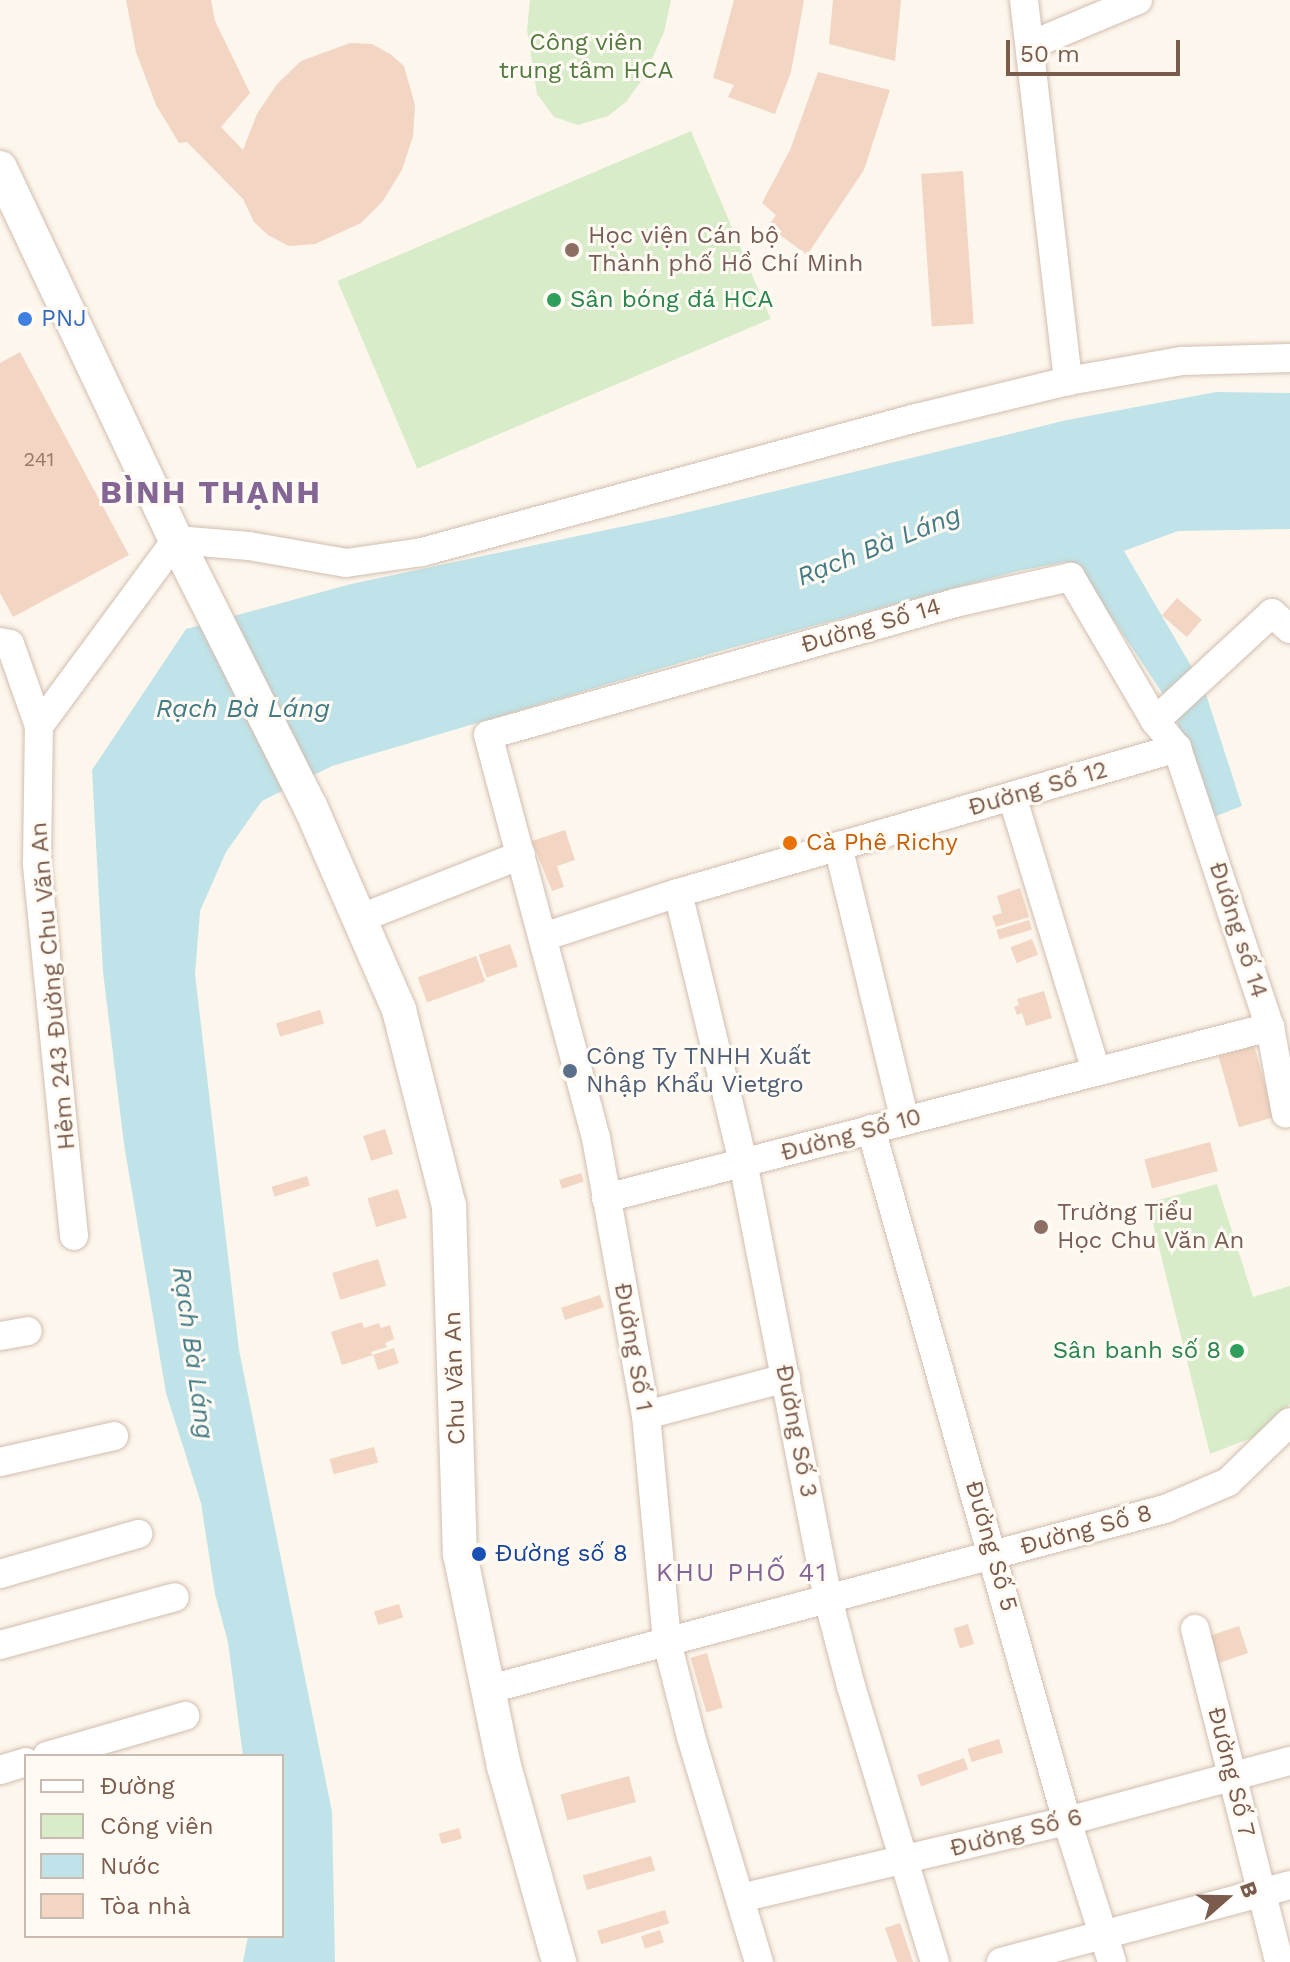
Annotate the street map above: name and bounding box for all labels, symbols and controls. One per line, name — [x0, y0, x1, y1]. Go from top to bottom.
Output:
scale bar — [1010, 24, 1184, 74]
park label: Công viên trung tâm HCA — [498, 29, 674, 85]
text: 50 m — [1020, 40, 1080, 68]
place label: Học viện Cán bộ Thành phố Hồ Chí Minh — [588, 222, 863, 278]
marker: Học viện Cán bộ Thành phố Hồ Chí Minh — [563, 241, 581, 259]
place label: Sân bóng đá HCA — [570, 286, 774, 314]
marker: Sân bóng đá HCA — [545, 291, 563, 309]
place label: PNJ — [41, 305, 87, 333]
marker: PNJ — [16, 310, 34, 328]
house number: 241 — [24, 447, 54, 471]
district label: BÌNH THẠNH — [100, 473, 322, 511]
water label: Rạch Bà Láng — [792, 499, 966, 593]
street label: Đường Số 14 — [797, 592, 945, 660]
water label: Rạch Bà Láng — [156, 693, 330, 725]
street label: Đường Số 12 — [965, 755, 1111, 823]
street label: Hẻm 243 Đường Chu Văn An — [24, 820, 82, 1152]
place label: Cà Phê Richy — [806, 829, 958, 857]
marker: Cà Phê Richy — [781, 834, 799, 852]
street label: Đường số 14 — [1202, 858, 1274, 1002]
place label: Công Ty TNHH Xuất Nhập Khẩu Vietgro — [586, 1043, 813, 1099]
marker: Công Ty TNHH Xuất Nhập Khẩu Vietgro — [561, 1062, 579, 1080]
street label: Đường Số 10 — [777, 1102, 925, 1168]
place label: Trường Tiểu Học Chu Văn An — [1057, 1199, 1246, 1255]
marker: Trường Tiểu Học Chu Văn An — [1032, 1218, 1050, 1236]
water label: Rạch Bà Láng — [165, 1265, 221, 1441]
street label: Đường Số 1 — [608, 1280, 658, 1414]
street label: Chu Văn An — [438, 1310, 472, 1446]
place label: Sân banh số 8 — [1053, 1337, 1221, 1365]
marker: Sân banh số 8 — [1228, 1342, 1246, 1360]
street label: Đường Số 3 — [769, 1362, 823, 1500]
street label: Đường Số 5 — [959, 1477, 1023, 1615]
street label: Đường Số 8 — [1017, 1499, 1155, 1561]
place label: Đường số 8 — [495, 1540, 628, 1568]
marker: Đường số 8 — [470, 1545, 488, 1563]
district label: KHU PHỐ 41 — [656, 1557, 828, 1589]
street label: Đường Số 7 — [1201, 1703, 1261, 1841]
legend — [24, 1754, 284, 1938]
text: Đường — [100, 1772, 175, 1800]
street label: Đường Số 6 — [947, 1803, 1085, 1863]
text: Công viên — [100, 1812, 214, 1840]
text: Nước — [100, 1852, 160, 1880]
north arrow — [1186, 1858, 1266, 1938]
text: B — [1235, 1878, 1263, 1901]
text: Tòa nhà — [100, 1892, 191, 1920]

